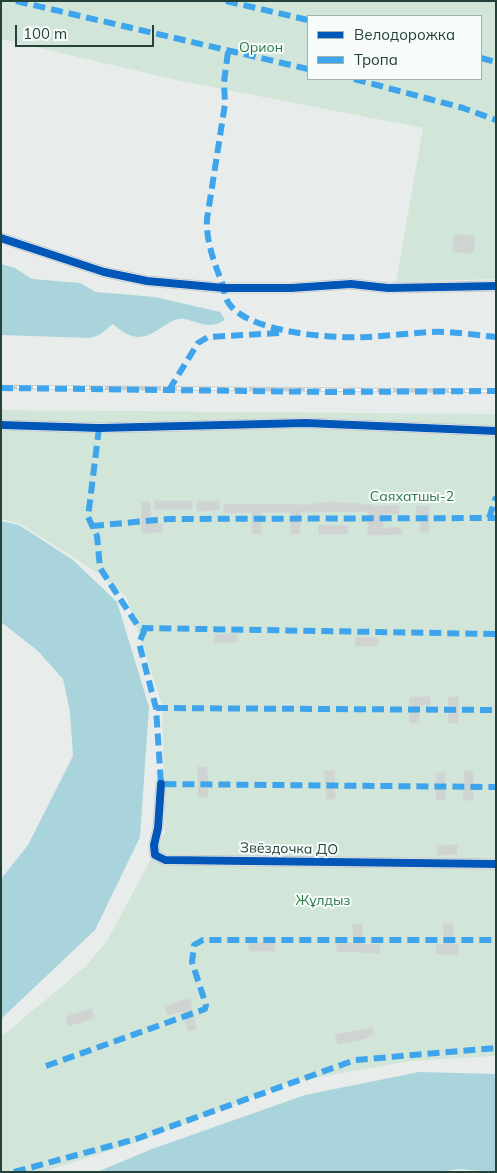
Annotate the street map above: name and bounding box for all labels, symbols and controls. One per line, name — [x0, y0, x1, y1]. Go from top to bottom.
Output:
scale bar — [18, 15, 156, 47]
legend — [307, 15, 482, 80]
text: 100 m — [23, 24, 67, 43]
text: Велодорожка — [354, 25, 455, 44]
park label: Орион — [239, 40, 283, 56]
text: Тропа — [354, 50, 398, 69]
park label: Саяхатшы-2 — [370, 489, 454, 505]
street label: Звёздочка ДО — [240, 840, 338, 858]
park label: Жұлдыз — [296, 893, 350, 909]

